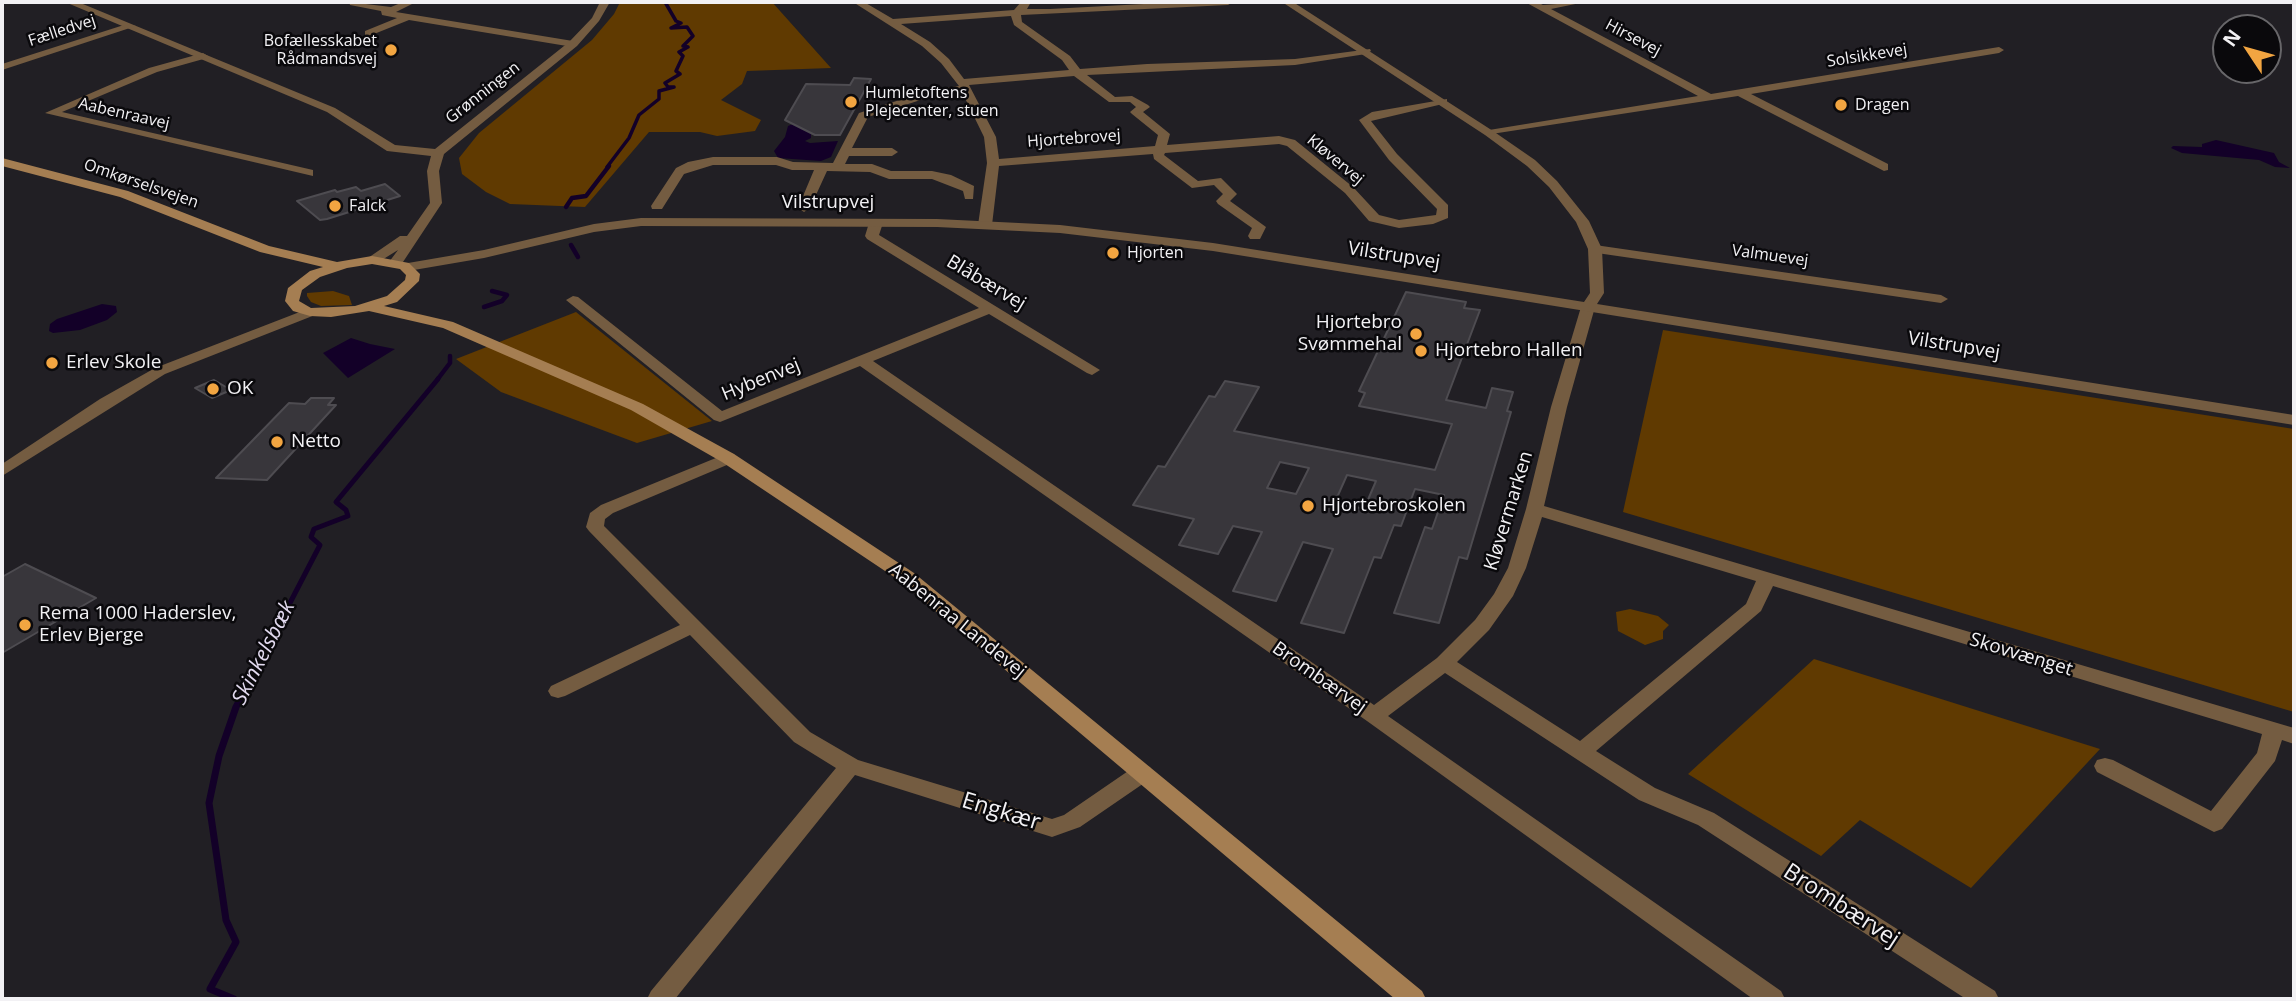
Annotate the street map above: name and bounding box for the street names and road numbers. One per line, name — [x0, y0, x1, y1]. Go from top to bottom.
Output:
street label: Fælledvej — [26, 11, 98, 51]
street label: Hirsevej — [1602, 15, 1664, 61]
street label: Solsikkevej — [1826, 40, 1908, 72]
street label: Grønningen — [442, 58, 524, 128]
street label: Aabenraavej — [77, 94, 171, 134]
street label: Hjortebrovej — [1027, 126, 1121, 152]
street label: Kløvervej — [1303, 131, 1367, 189]
street label: Omkørselsvejen — [81, 155, 201, 213]
street label: Vilstrupvej — [782, 192, 874, 214]
street label: Vilstrupvej — [1346, 237, 1442, 275]
street label: Valmuevej — [1730, 241, 1810, 271]
street label: Blåbærvej — [942, 250, 1030, 316]
street label: Vilstrupvej — [1906, 327, 2002, 365]
street label: Hybenvej — [719, 354, 803, 406]
street label: Kløvermarken — [1480, 448, 1538, 574]
street label: Aabenraa Landevej — [884, 559, 1030, 683]
street label: Skovvænget — [1967, 629, 2075, 681]
street label: Brombærvej — [1267, 637, 1371, 719]
street label: Engkær — [958, 787, 1044, 837]
street label: Brombærvej — [1778, 858, 1904, 954]

